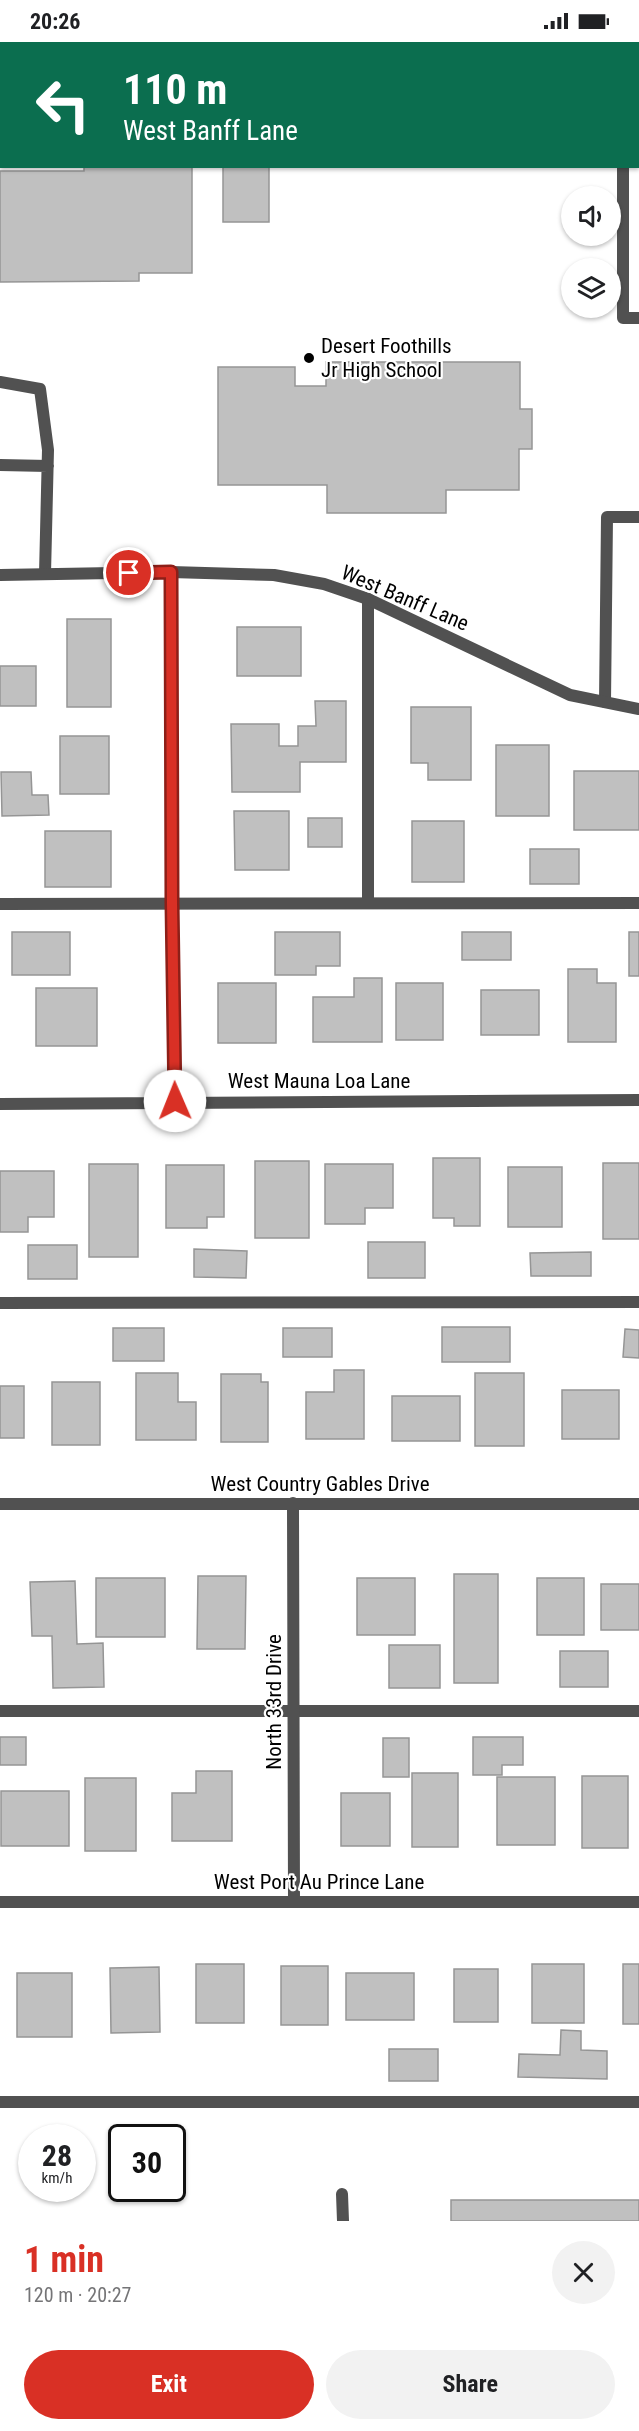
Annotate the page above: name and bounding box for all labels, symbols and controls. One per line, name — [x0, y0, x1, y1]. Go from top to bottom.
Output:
text: 20:26 — [30, 9, 81, 34]
text: 110 m — [123, 65, 228, 114]
icon: left — [24, 66, 102, 144]
text: West Banff Lane — [123, 115, 298, 147]
map controls — [561, 186, 621, 318]
button: sound — [561, 186, 621, 246]
button: layers — [561, 258, 621, 318]
place label: Desert Foothills Jr High School — [321, 334, 452, 382]
marker: Desert Foothills Jr High School — [302, 351, 316, 365]
pin — [103, 547, 154, 598]
icon: arrive — [112, 556, 145, 589]
street label: West Banff Lane — [338, 560, 472, 636]
position arrow — [143, 1069, 207, 1133]
street label: West Mauna Loa Lane — [228, 1069, 411, 1093]
street label: West Country Gables Drive — [210, 1472, 430, 1496]
street label: North 33rd Drive — [262, 1634, 286, 1770]
street label: West Port Au Prince Lane — [214, 1870, 424, 1894]
speed limit sign: 30 — [108, 2124, 186, 2202]
text: 28 — [42, 2138, 72, 2173]
text: km/h — [42, 2169, 72, 2187]
text: 1 min — [24, 2239, 104, 2281]
button: close — [552, 2241, 615, 2304]
text: 120 m · 20:27 — [24, 2283, 131, 2307]
button: Exit — [24, 2350, 314, 2419]
button: Share — [326, 2350, 615, 2419]

